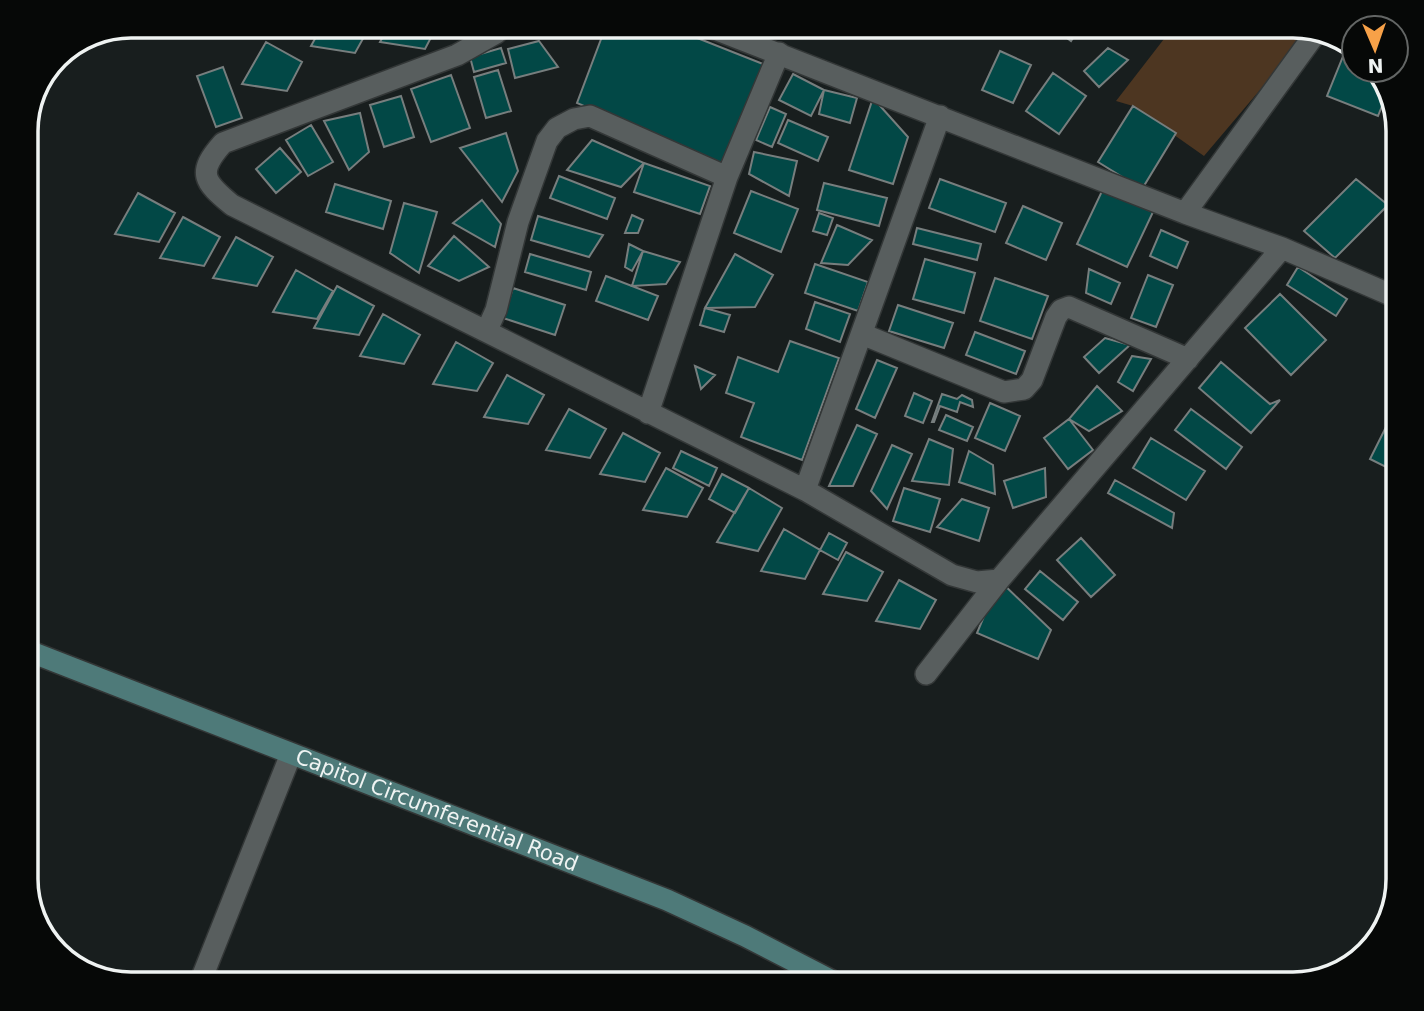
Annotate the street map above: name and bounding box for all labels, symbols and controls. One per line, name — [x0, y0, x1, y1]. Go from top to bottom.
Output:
north arrow — [1340, 14, 1410, 84]
text: N — [1367, 55, 1384, 77]
street label: Capitol Circumferential Road — [292, 744, 582, 876]

